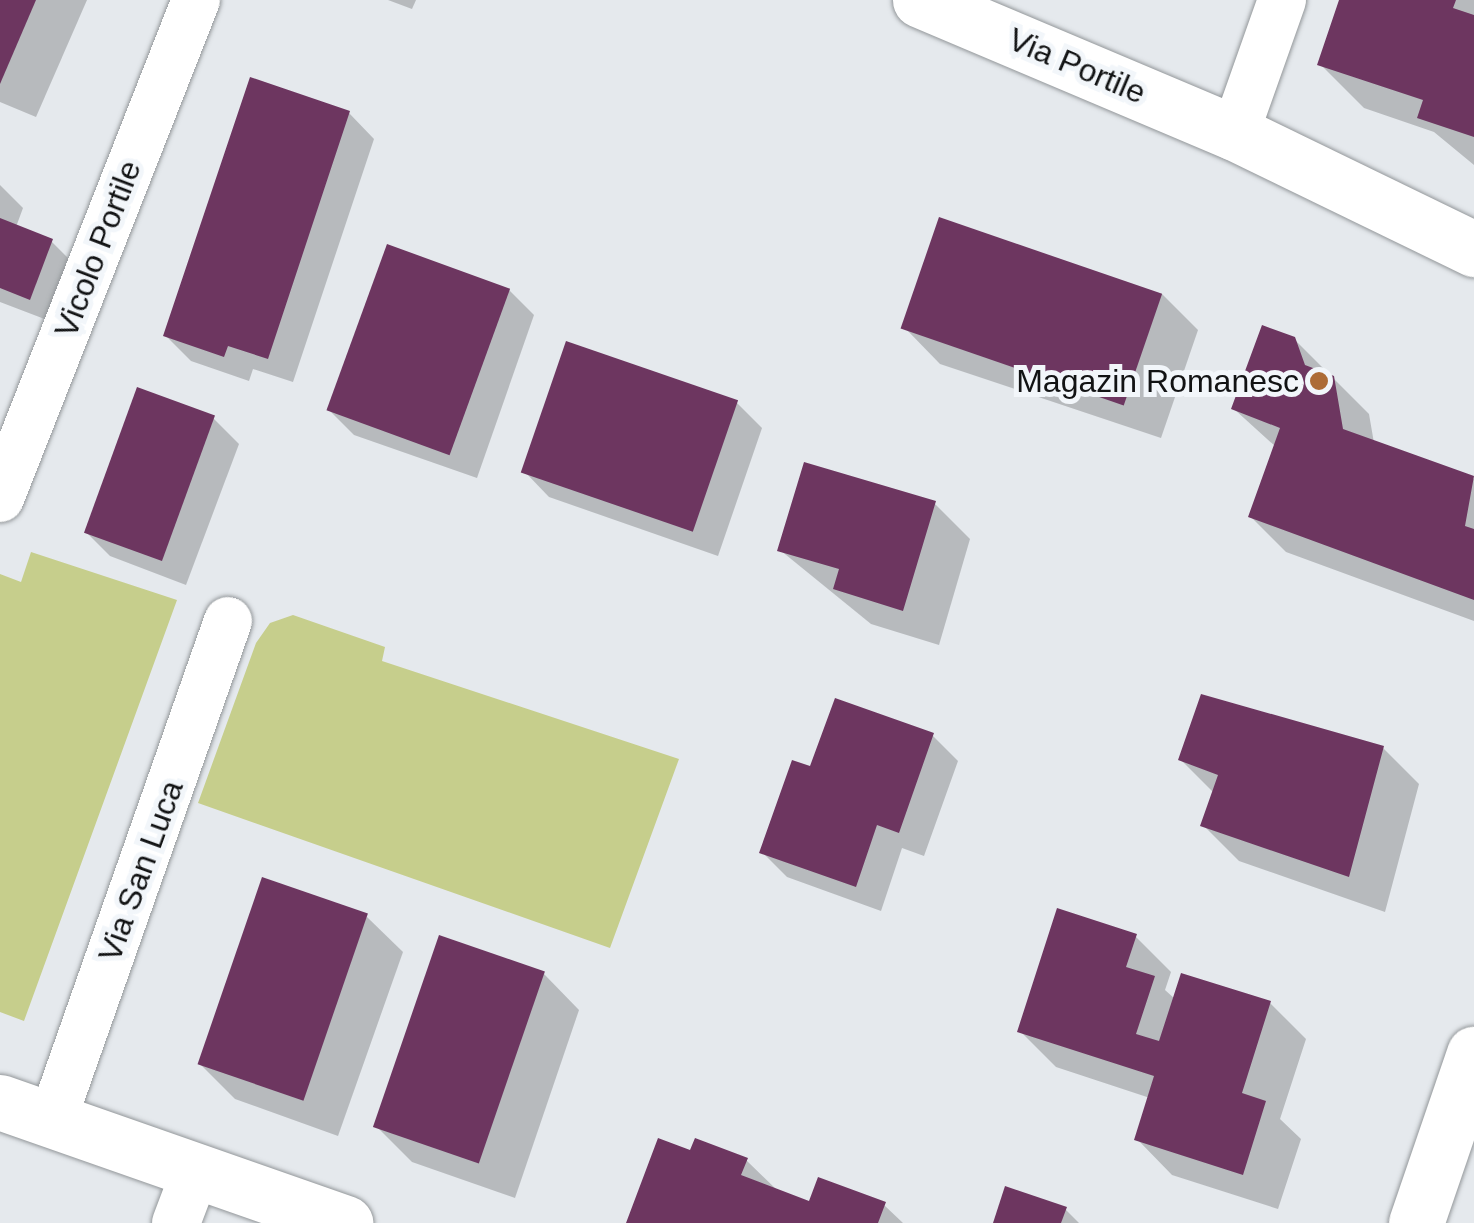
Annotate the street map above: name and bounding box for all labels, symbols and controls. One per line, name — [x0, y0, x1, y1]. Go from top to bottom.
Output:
street label: Via Portile — [1003, 20, 1151, 112]
street label: Vicolo Portile — [47, 155, 149, 343]
place label: Magazin Romanesc — [1016, 362, 1299, 400]
marker: Magazin Romanesc — [1308, 370, 1330, 392]
street label: Via San Luca — [91, 775, 191, 967]

